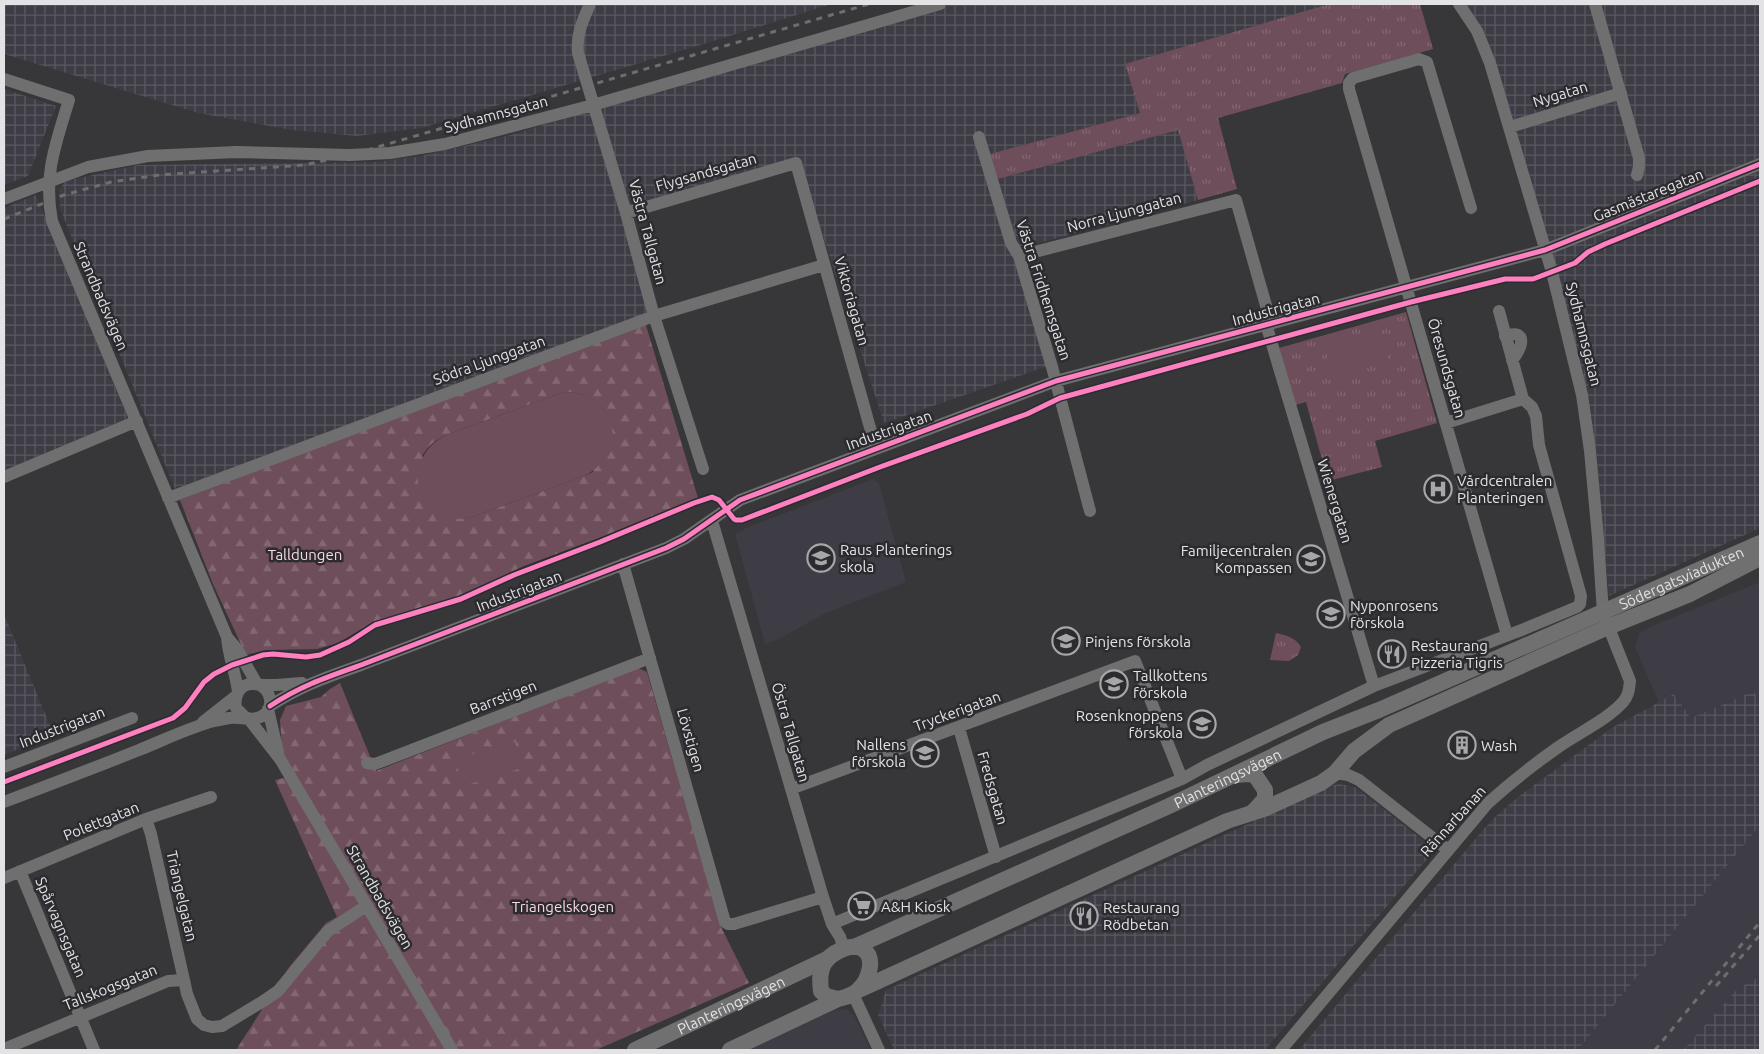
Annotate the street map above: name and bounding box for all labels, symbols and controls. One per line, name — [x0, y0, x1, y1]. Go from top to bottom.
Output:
street label: Nygatan — [1531, 78, 1589, 110]
street label: Sydhamnsgatan — [442, 92, 550, 136]
street label: Flygsandsgatan — [654, 149, 758, 195]
street label: Gasmästaregatan — [1590, 165, 1706, 225]
street label: Västra Tallgatan — [626, 178, 670, 286]
street label: Norra Ljunggatan — [1065, 189, 1183, 235]
street label: Västra Fridhemsgatan — [1013, 218, 1075, 362]
street label: Strandbadsvägen — [70, 239, 132, 353]
street label: Viktoriagatan — [831, 255, 873, 347]
street label: Sydhamnsgatan — [1563, 280, 1605, 388]
street label: Industrigatan — [1230, 289, 1322, 329]
street label: Öresundsgatan — [1425, 316, 1469, 420]
street label: Södra Ljunggatan — [431, 332, 547, 388]
street label: Industrigatan — [844, 407, 934, 453]
street label: Wienergatan — [1314, 457, 1356, 545]
place label: Vårdcentralen Planteringen — [1457, 472, 1552, 506]
hospital icon: Vårdcentralen Planteringen — [1423, 474, 1453, 504]
place label: Raus Planterings skola — [840, 541, 952, 575]
place label: Familjecentralen Kompassen — [1181, 542, 1292, 576]
school or university icon: Raus Planterings skola — [806, 543, 836, 573]
street label: Södergatsviadukten — [1616, 543, 1746, 612]
school or university icon: Familjecentralen Kompassen — [1296, 544, 1326, 574]
park label: Talldungen — [268, 546, 342, 563]
street label: Industrigatan — [474, 567, 564, 615]
place label: Nyponrosens förskola — [1350, 597, 1438, 631]
school or university icon: Nyponrosens förskola — [1316, 599, 1346, 629]
school or university icon: Pinjens förskola — [1051, 626, 1081, 656]
place label: Pinjens förskola — [1085, 633, 1191, 650]
place label: Restaurang Pizzeria Tigris — [1411, 637, 1503, 671]
restaurant icon: Restaurang Pizzeria Tigris — [1377, 639, 1407, 669]
place label: Tallkottens förskola — [1133, 667, 1208, 701]
school or university icon: Tallkottens förskola — [1099, 669, 1129, 699]
street label: Barrstigen — [467, 676, 539, 718]
street label: Östra Tallgatan — [769, 680, 813, 784]
street label: Tryckerigatan — [911, 687, 1003, 735]
street label: Industrigatan — [17, 703, 107, 751]
street label: Lövstigen — [674, 706, 708, 774]
place label: Rosenknoppens förskola — [1076, 707, 1183, 741]
school or university icon: Rosenknoppens förskola — [1187, 709, 1217, 739]
building icon: Wash — [1447, 730, 1477, 760]
place label: Nallens förskola — [852, 736, 906, 770]
place label: Wash — [1481, 737, 1517, 754]
school or university icon: Nallens förskola — [910, 738, 940, 768]
street label: Planteringsvägen — [1171, 745, 1284, 811]
street label: Fredsgatan — [974, 749, 1012, 827]
street label: Rännarbanan — [1417, 782, 1489, 860]
street label: Polettgatan — [61, 798, 141, 844]
street label: Strandbadsvägen — [343, 842, 417, 952]
street label: Triangelgatan — [163, 849, 201, 943]
street label: Spårvagnsgatan — [32, 874, 90, 980]
supermarket icon: A&H Kiosk — [847, 891, 877, 921]
park label: Triangelskogen — [512, 898, 614, 915]
place label: A&H Kiosk — [881, 898, 951, 915]
place label: Restaurang Rödbetan — [1103, 899, 1180, 933]
restaurant icon: Restaurang Rödbetan — [1069, 901, 1099, 931]
street label: Tallskogsgatan — [61, 960, 159, 1014]
street label: Planteringsvägen — [674, 972, 787, 1037]

